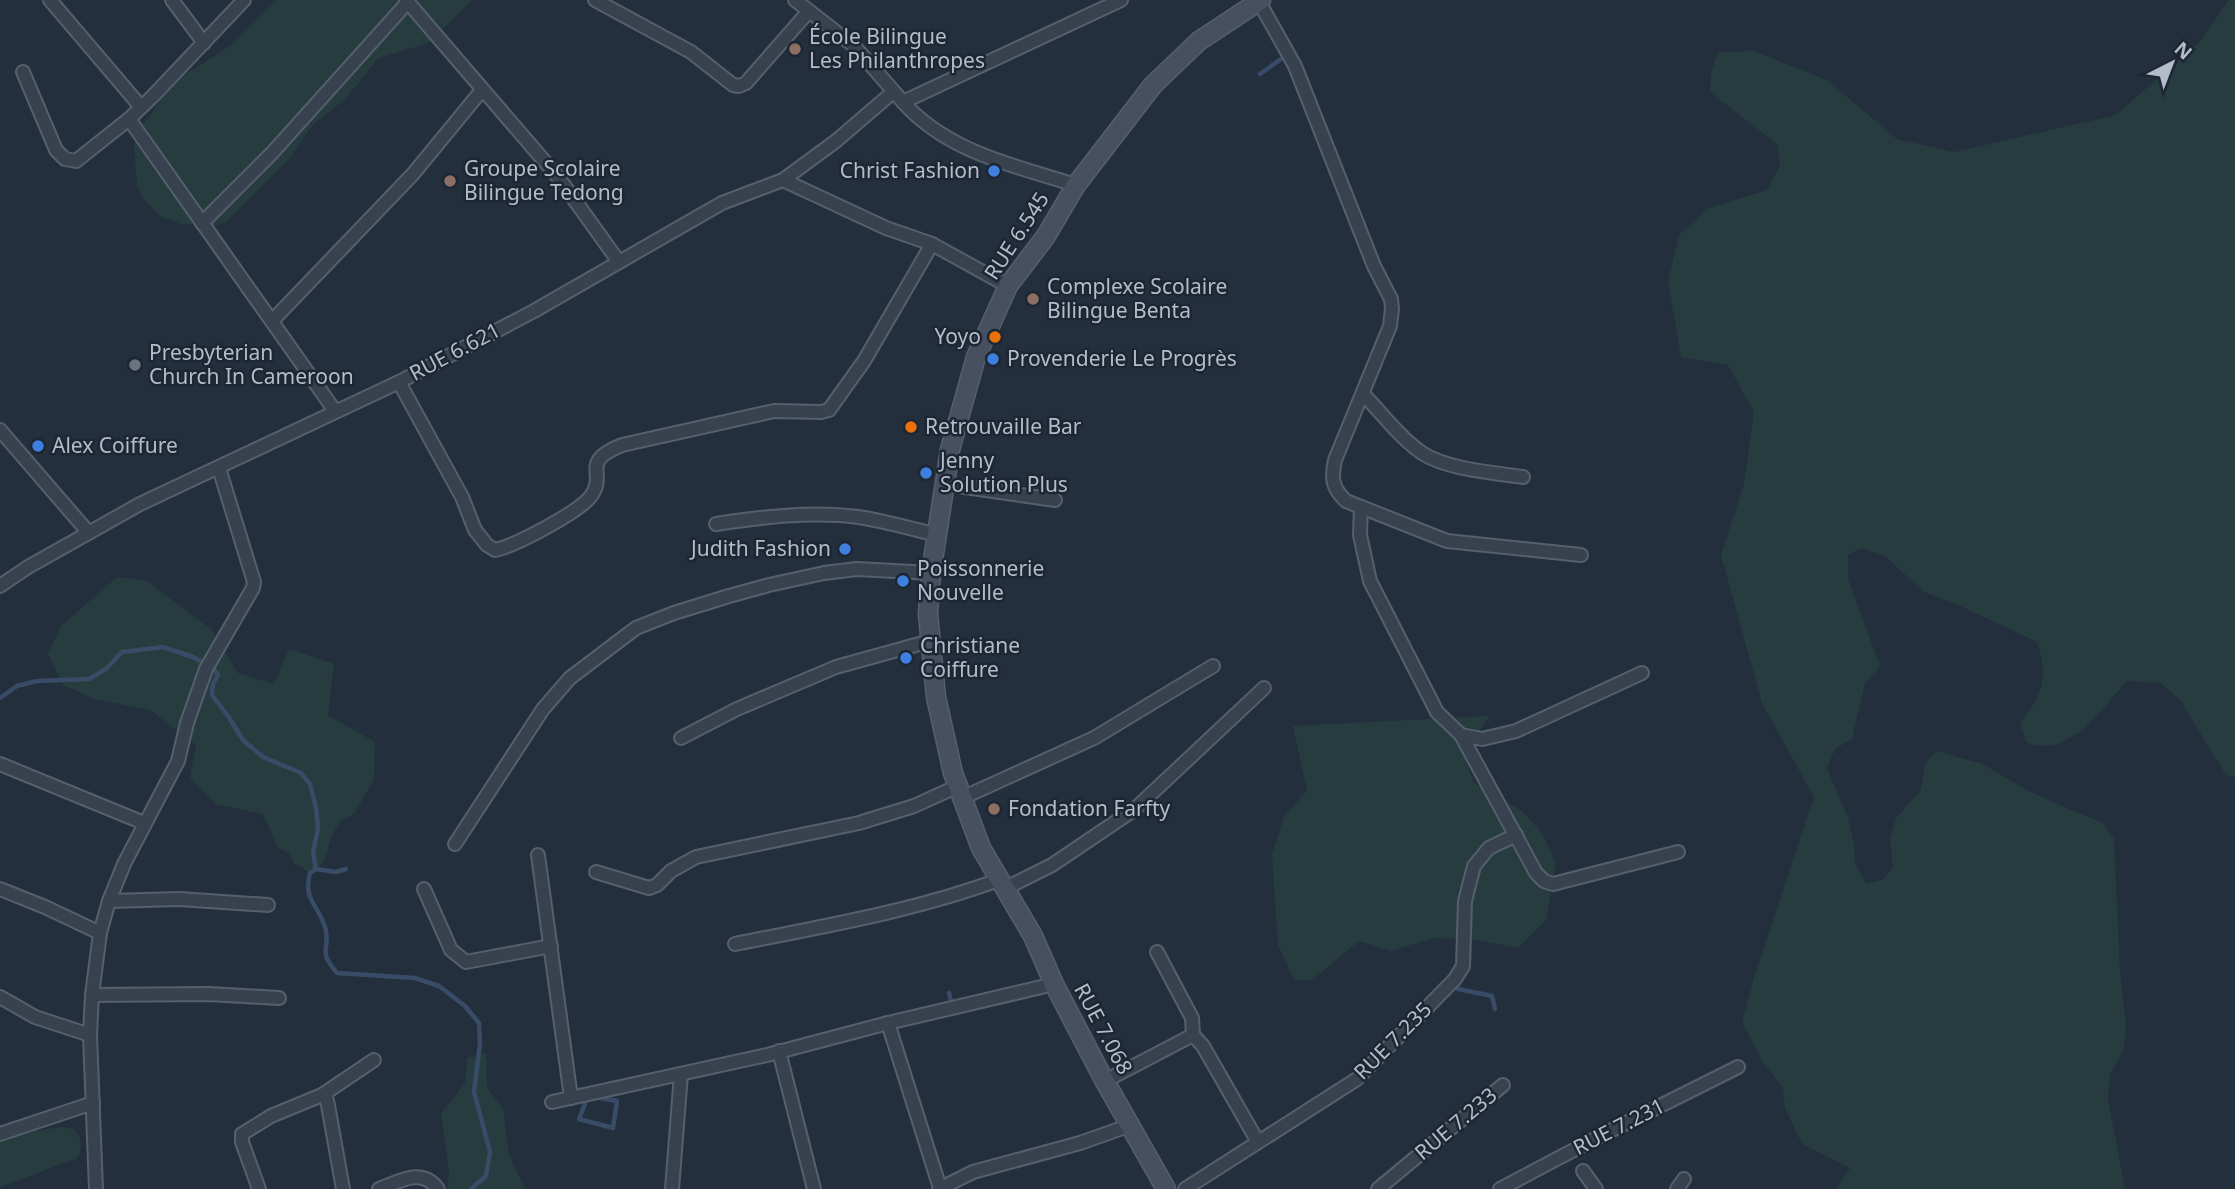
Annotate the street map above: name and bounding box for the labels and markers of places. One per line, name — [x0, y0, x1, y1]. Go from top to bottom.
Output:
place label: École Bilingue Les Philanthropes — [809, 22, 985, 74]
marker: École Bilingue Les Philanthropes — [787, 41, 803, 57]
place label: Groupe Scolaire Bilingue Tedong — [464, 154, 624, 206]
place label: Christ Fashion — [840, 156, 980, 184]
marker: Christ Fashion — [986, 163, 1002, 179]
marker: Groupe Scolaire Bilingue Tedong — [442, 173, 458, 189]
place label: Complexe Scolaire Bilingue Benta — [1047, 272, 1227, 324]
marker: Complexe Scolaire Bilingue Benta — [1025, 291, 1041, 307]
place label: Yoyo — [934, 322, 981, 350]
marker: Yoyo — [987, 329, 1003, 345]
place label: Presbyterian Church In Cameroon — [149, 338, 354, 390]
place label: Provenderie Le Progrès — [1007, 344, 1237, 372]
marker: Provenderie Le Progrès — [985, 351, 1001, 367]
marker: Presbyterian Church In Cameroon — [127, 357, 143, 373]
place label: Retrouvaille Bar — [925, 412, 1082, 440]
marker: Retrouvaille Bar — [903, 419, 919, 435]
place label: Alex Coiffure — [52, 431, 178, 459]
marker: Alex Coiffure — [30, 438, 46, 454]
place label: Jenny Solution Plus — [938, 446, 1068, 498]
marker: Jenny Solution Plus — [918, 465, 934, 481]
place label: Judith Fashion — [689, 534, 831, 562]
marker: Judith Fashion — [837, 541, 853, 557]
place label: Poissonnerie Nouvelle — [917, 554, 1044, 606]
marker: Poissonnerie Nouvelle — [895, 573, 911, 589]
place label: Christiane Coiffure — [920, 631, 1020, 683]
marker: Christiane Coiffure — [898, 650, 914, 666]
place label: Fondation Farfty — [1008, 794, 1171, 822]
marker: Fondation Farfty — [986, 801, 1002, 817]

